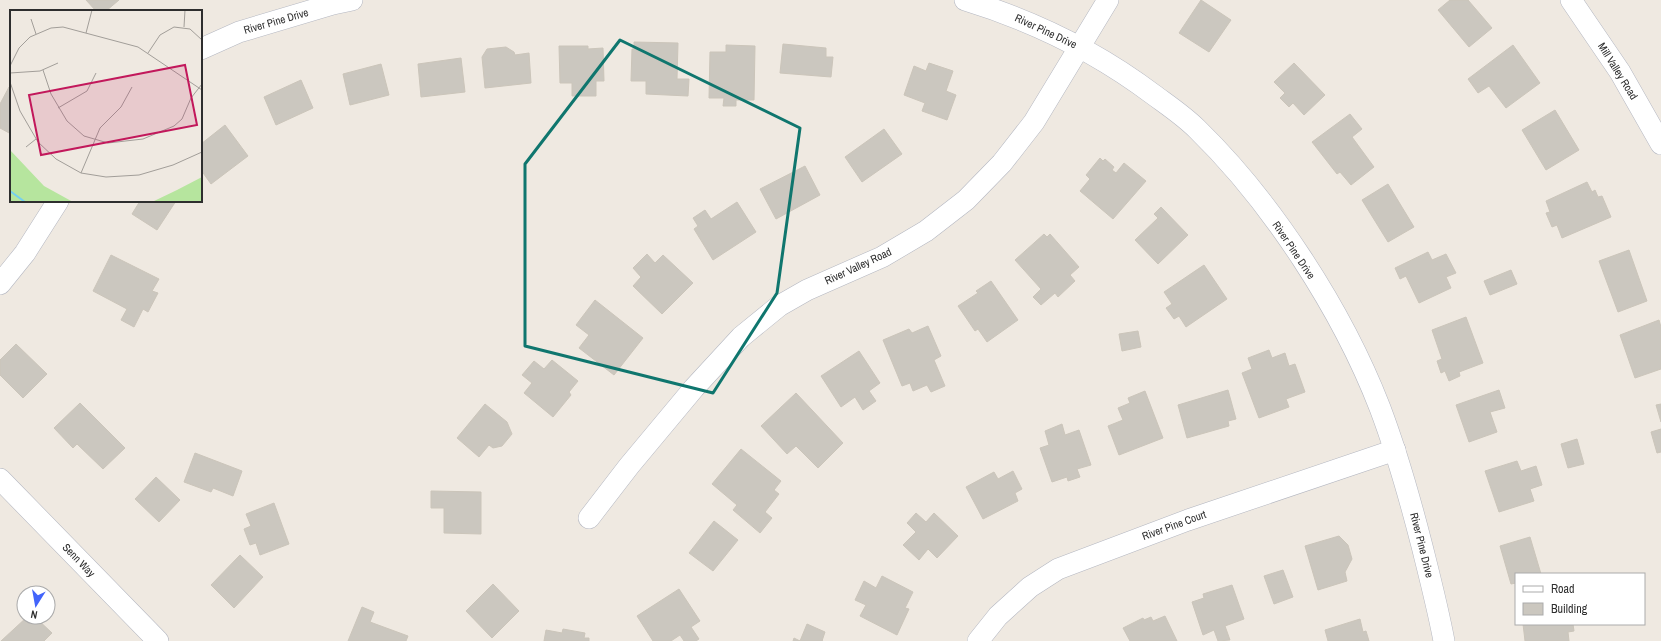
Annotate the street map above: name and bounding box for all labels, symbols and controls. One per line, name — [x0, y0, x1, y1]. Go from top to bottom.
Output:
street label: River Pine Drive — [242, 5, 310, 37]
inset map — [10, 10, 202, 202]
street label: River Pine Drive — [1013, 11, 1079, 51]
street label: Mill Valley Road — [1595, 40, 1641, 102]
street label: River Pine Drive — [1270, 218, 1318, 282]
street label: River Valley Road — [822, 244, 894, 288]
street label: River Pine Court — [1140, 507, 1208, 543]
street label: River Pine Drive — [1407, 511, 1437, 579]
street label: Senn Way — [60, 540, 99, 580]
legend — [1515, 573, 1645, 625]
text: Road — [1551, 581, 1575, 597]
north arrow — [16, 585, 56, 625]
text: Building — [1551, 601, 1588, 617]
text: N — [30, 607, 39, 622]

